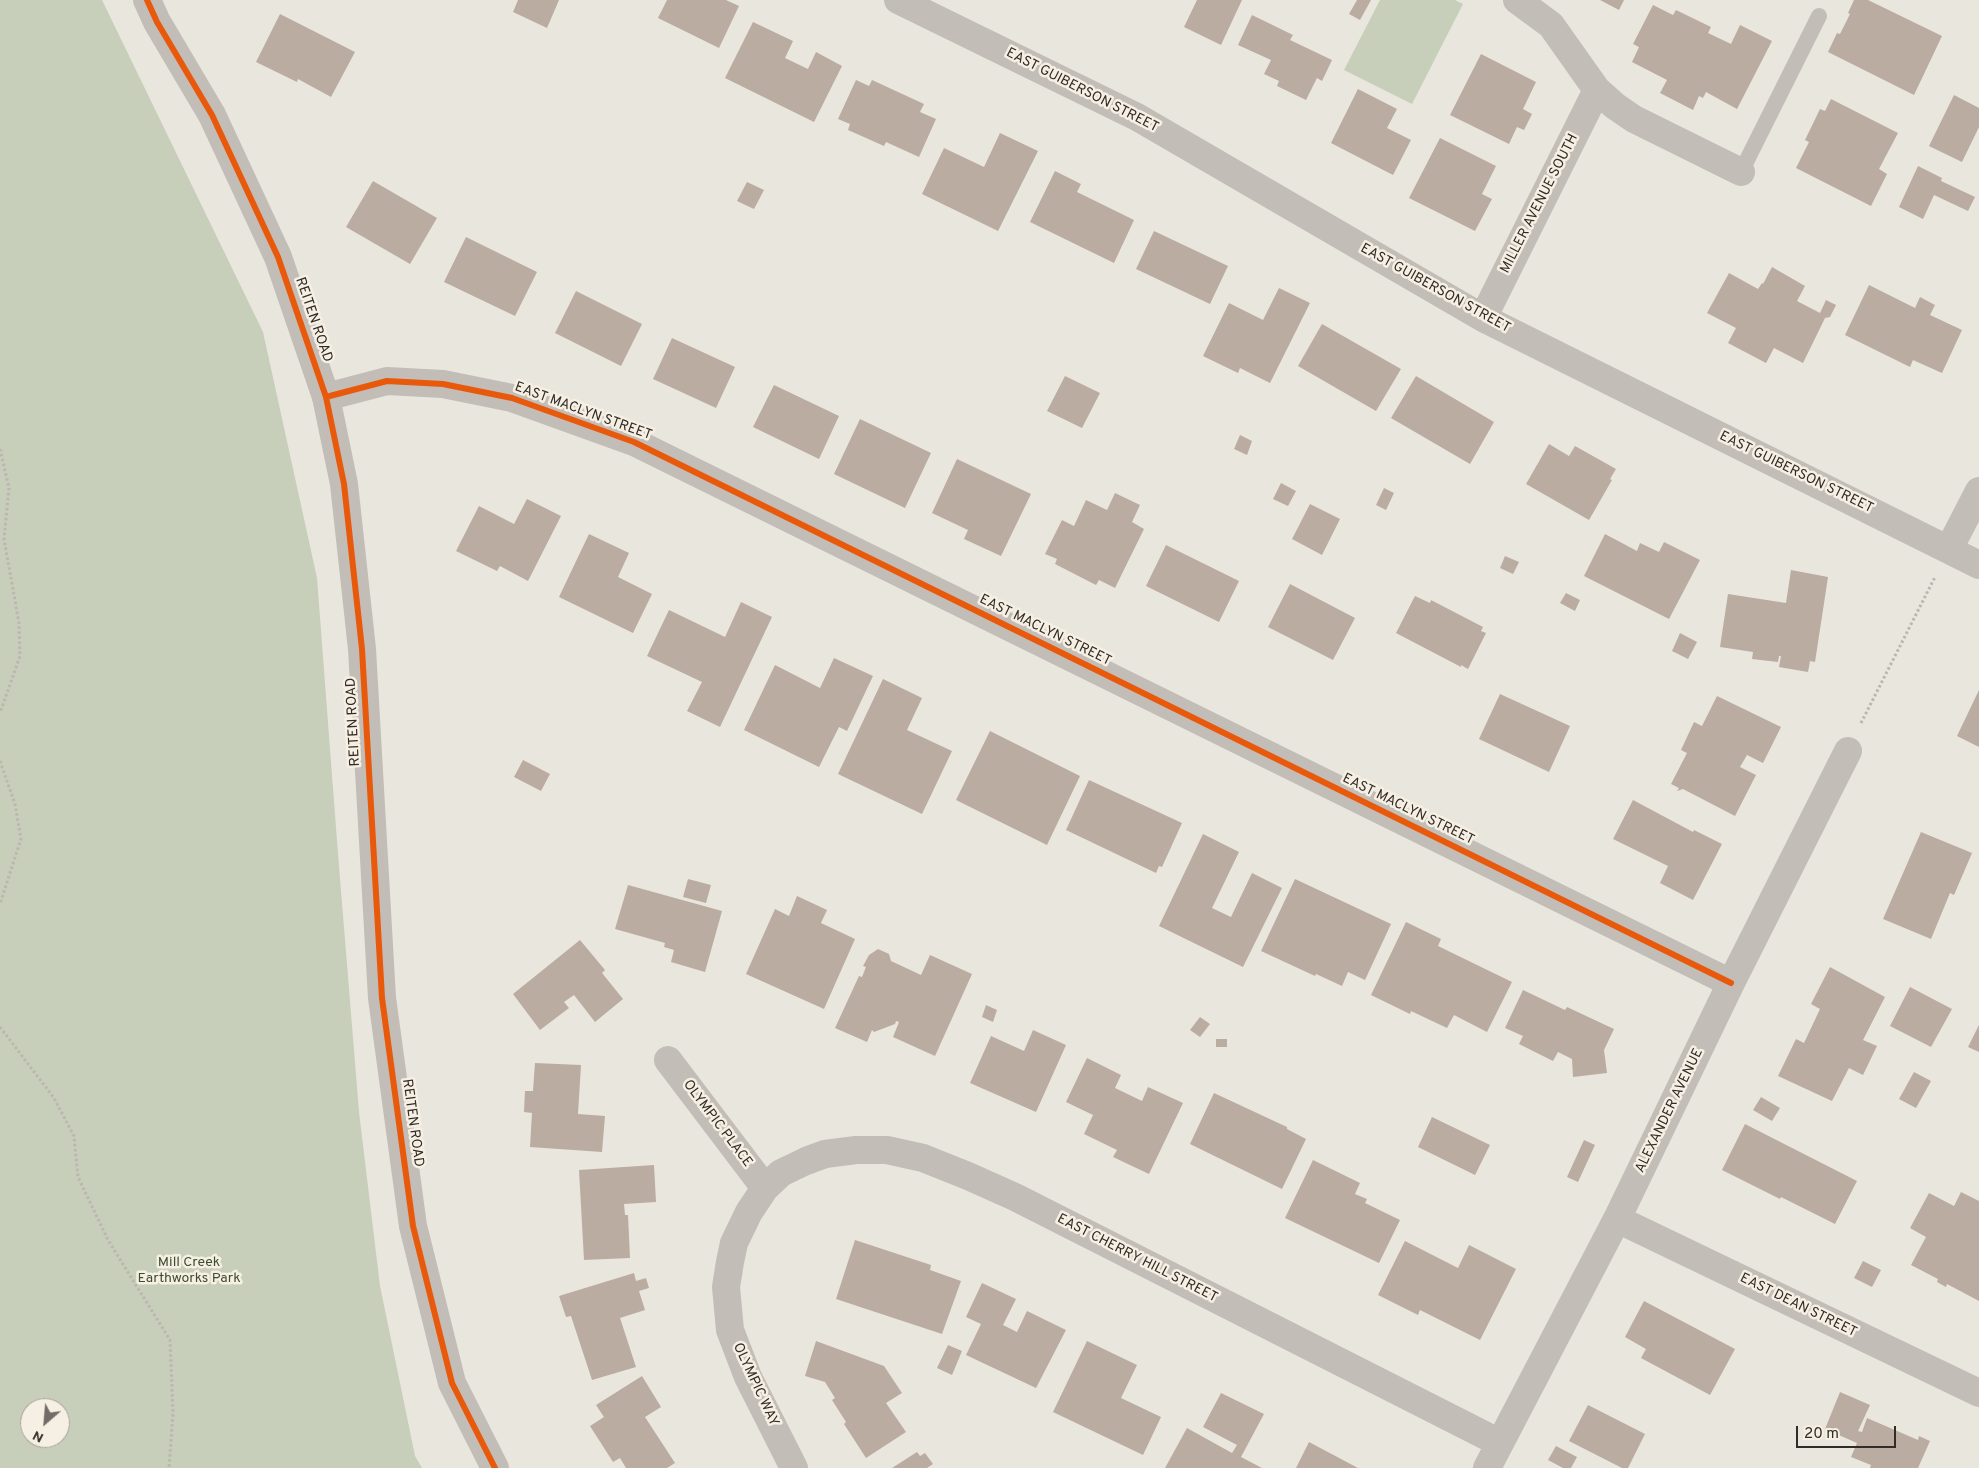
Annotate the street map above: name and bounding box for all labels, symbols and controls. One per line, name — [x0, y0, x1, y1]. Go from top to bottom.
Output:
street label: EAST GUIBERSON STREET — [1003, 45, 1161, 137]
street label: MILLER AVENUE SOUTH — [1497, 131, 1583, 277]
street label: EAST GUIBERSON STREET — [1357, 241, 1513, 337]
street label: REITEN ROAD — [291, 275, 335, 365]
street label: EAST MACLYN STREET — [512, 379, 654, 445]
street label: EAST GUIBERSON STREET — [1716, 428, 1876, 518]
street label: EAST MACLYN STREET — [976, 592, 1114, 670]
street label: REITEN ROAD — [343, 677, 365, 767]
street label: EAST MACLYN STREET — [1339, 771, 1477, 849]
street label: ALEXANDER AVENUE — [1633, 1046, 1707, 1176]
street label: OLYMPIC PLACE — [679, 1077, 755, 1171]
street label: REITEN ROAD — [398, 1078, 426, 1168]
street label: EAST CHERRY HILL STREET — [1054, 1211, 1220, 1307]
park label: Mill Creek Earthworks Park — [137, 1255, 241, 1288]
street label: EAST DEAN STREET — [1737, 1270, 1859, 1342]
street label: OLYMPIC WAY — [728, 1341, 782, 1429]
north arrow — [20, 1398, 70, 1448]
scale bar — [1799, 1416, 1899, 1448]
text: 20 m — [1804, 1425, 1839, 1444]
text: N — [30, 1426, 47, 1446]

